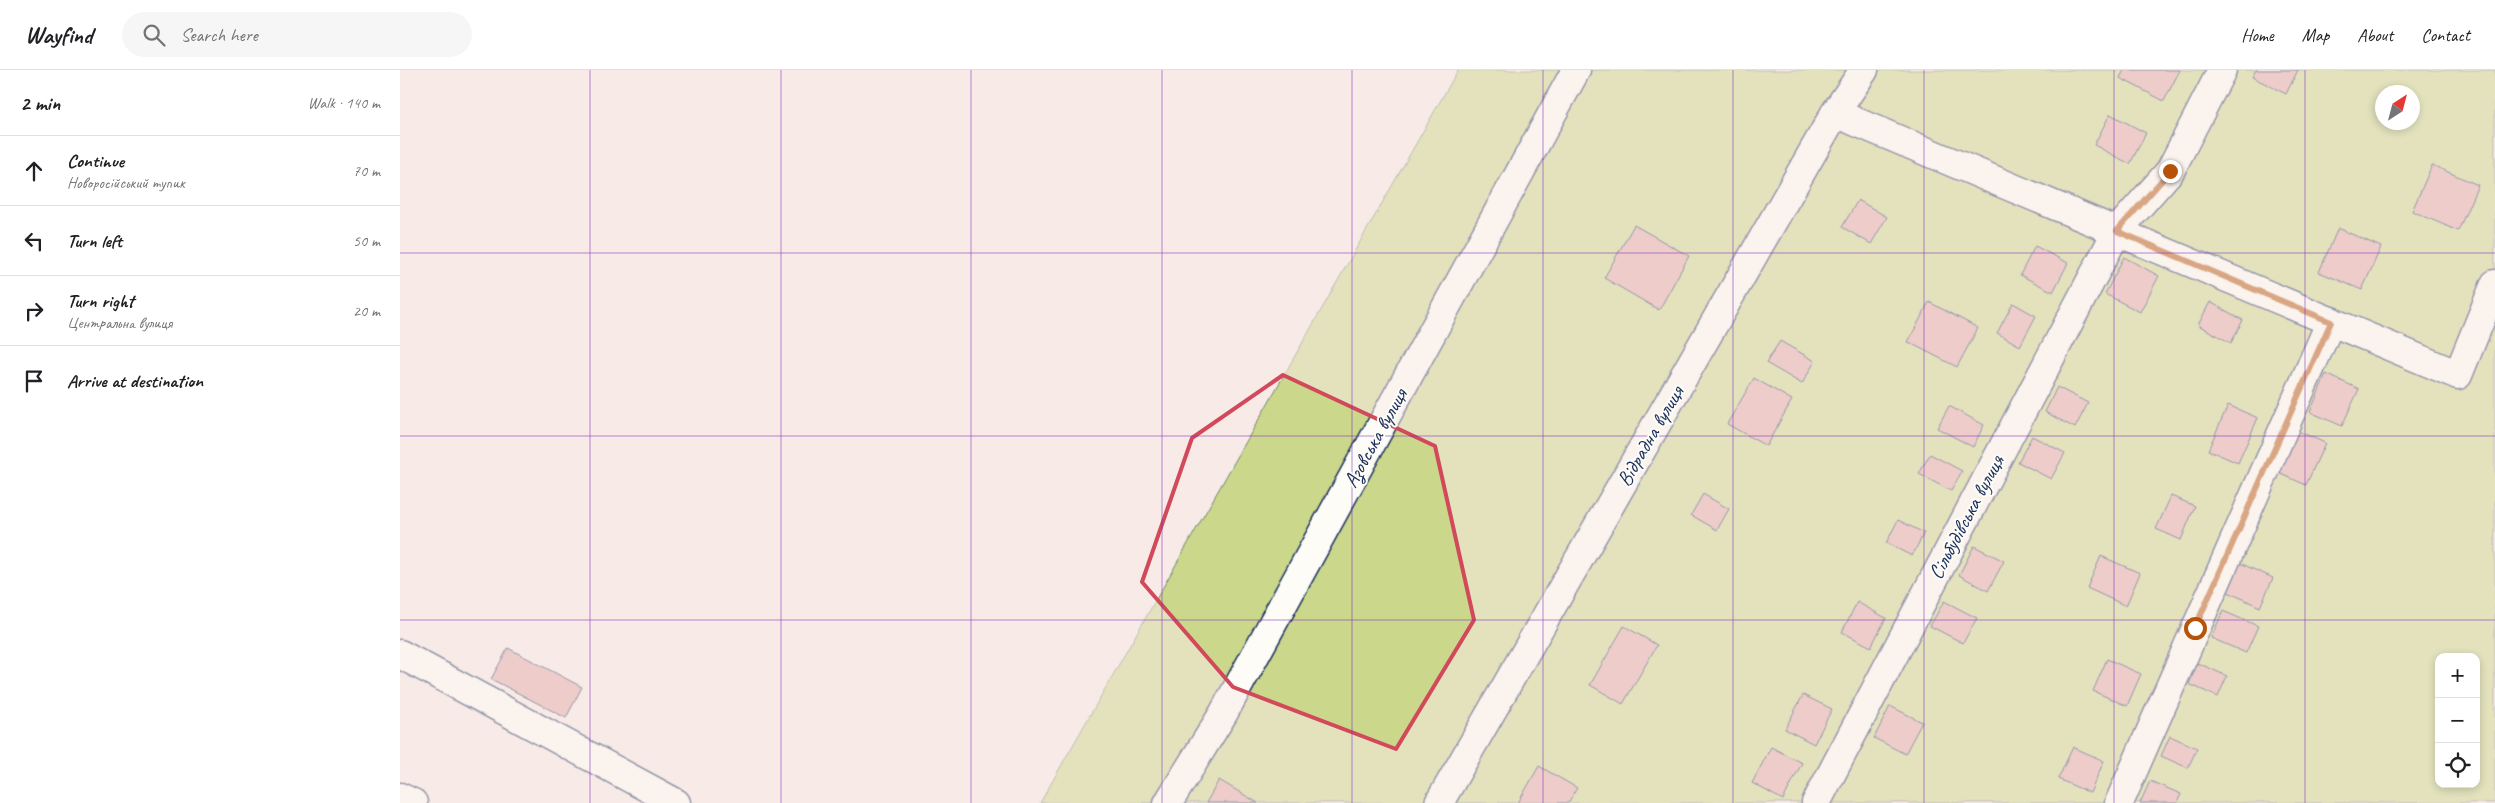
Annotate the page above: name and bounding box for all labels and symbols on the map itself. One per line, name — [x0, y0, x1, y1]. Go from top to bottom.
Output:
north arrow — [2375, 85, 2420, 130]
route end — [2159, 160, 2182, 183]
street label: Відрадна вулиця — [1611, 380, 1690, 491]
street label: Азовська вулиця — [1337, 383, 1414, 492]
street label: Сільбудівська вулиця — [1922, 449, 2010, 584]
route start — [2184, 617, 2207, 640]

